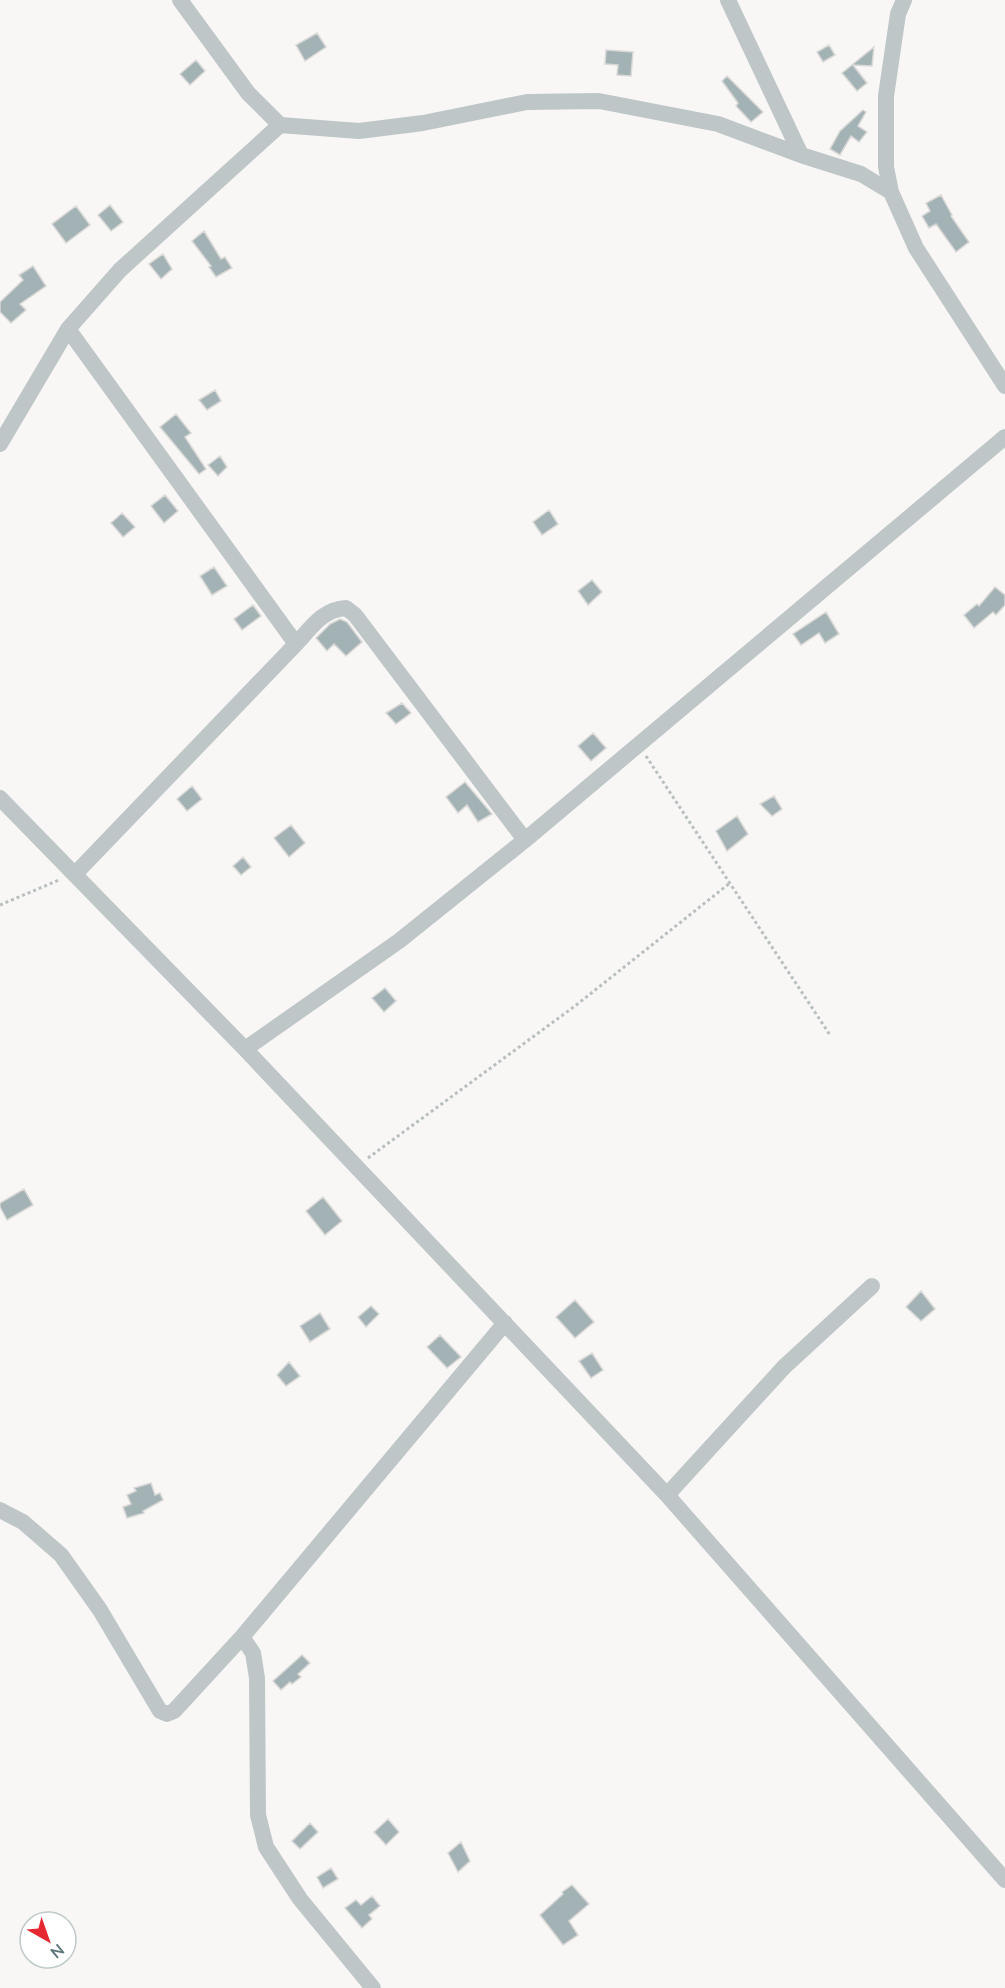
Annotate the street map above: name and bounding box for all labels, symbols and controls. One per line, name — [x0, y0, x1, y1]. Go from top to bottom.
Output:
north arrow — [18, 1910, 78, 1970]
text: N — [45, 1938, 69, 1963]

